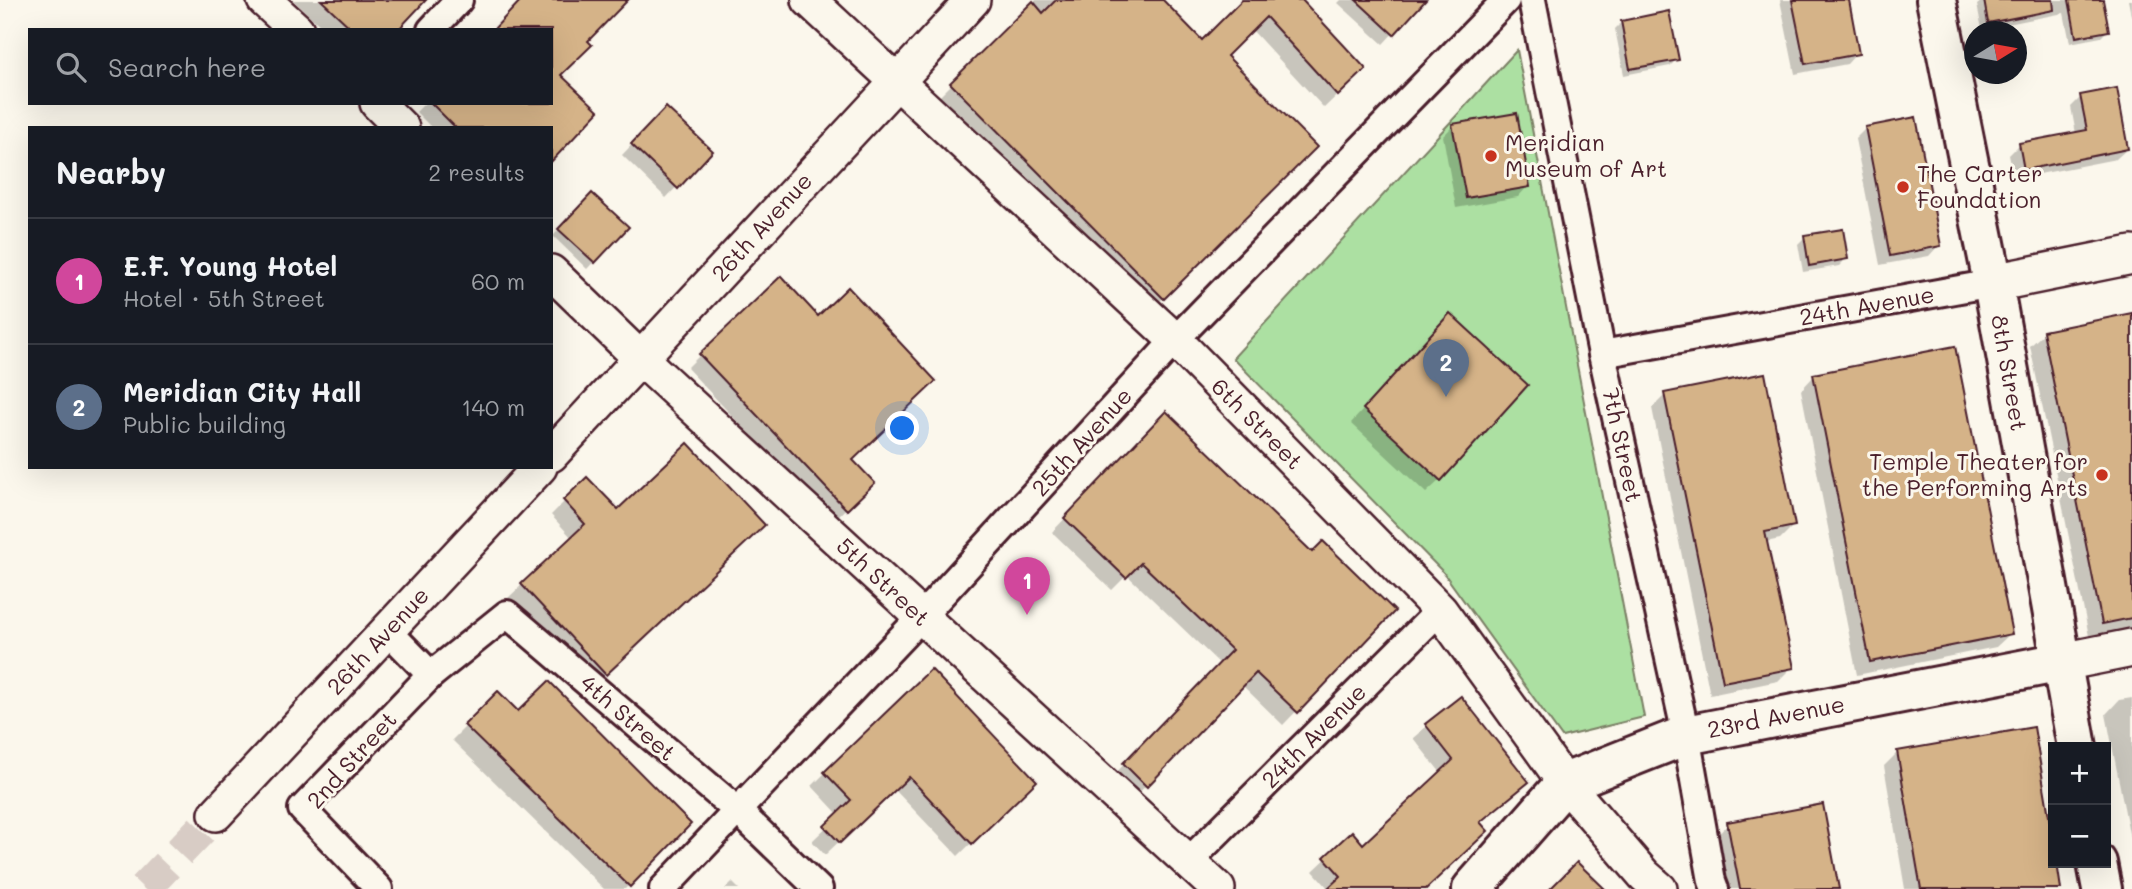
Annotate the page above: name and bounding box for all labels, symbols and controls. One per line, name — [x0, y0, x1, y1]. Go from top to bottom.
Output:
north arrow — [1964, 21, 2027, 84]
search box — [28, 28, 553, 105]
icon: search — [52, 48, 90, 86]
text: Search here — [108, 50, 266, 84]
place label: Meridian Museum of Art — [1505, 127, 1667, 183]
marker: Meridian Museum of Art — [1483, 148, 1499, 164]
text: Nearby — [56, 152, 166, 192]
text: 2 results — [428, 157, 525, 187]
place label: The Carter Foundation — [1917, 158, 2043, 214]
street label: 26th Avenue — [704, 165, 818, 287]
marker: The Carter Foundation — [1895, 179, 1911, 195]
text: E.F. Young Hotel — [123, 249, 337, 283]
text: 1 — [74, 266, 84, 296]
text: 60 m — [471, 266, 525, 296]
street label: 24th Avenue — [1797, 278, 1937, 332]
text: Hotel · 5th Street — [123, 283, 325, 313]
street label: 8th Street — [1985, 312, 2035, 433]
pin: 2 — [1423, 339, 1469, 397]
street label: 6th Street — [1206, 371, 1310, 475]
text: Meridian City Hall — [123, 375, 361, 409]
street label: 25th Avenue — [1025, 381, 1138, 502]
street label: 7th Street — [1596, 385, 1650, 505]
text: 2 — [73, 392, 85, 422]
text: 140 m — [461, 392, 525, 422]
text: Public building — [123, 409, 286, 439]
your location — [885, 411, 919, 445]
place label: Temple Theater for the Performing Arts — [1862, 446, 2088, 502]
marker: Temple Theater for the Performing Arts — [2094, 467, 2110, 483]
street label: 5th Street — [831, 530, 937, 632]
pin: 1 — [1004, 557, 1050, 615]
street label: 26th Avenue — [320, 580, 435, 701]
street label: 4th Street — [575, 667, 683, 767]
street label: 24th Avenue — [1254, 676, 1372, 794]
street label: 23rd Avenue — [1705, 688, 1847, 744]
street label: 2nd Street — [300, 704, 403, 814]
map controls — [2048, 742, 2111, 868]
button: + — [2048, 742, 2111, 805]
button: − — [2048, 805, 2111, 868]

